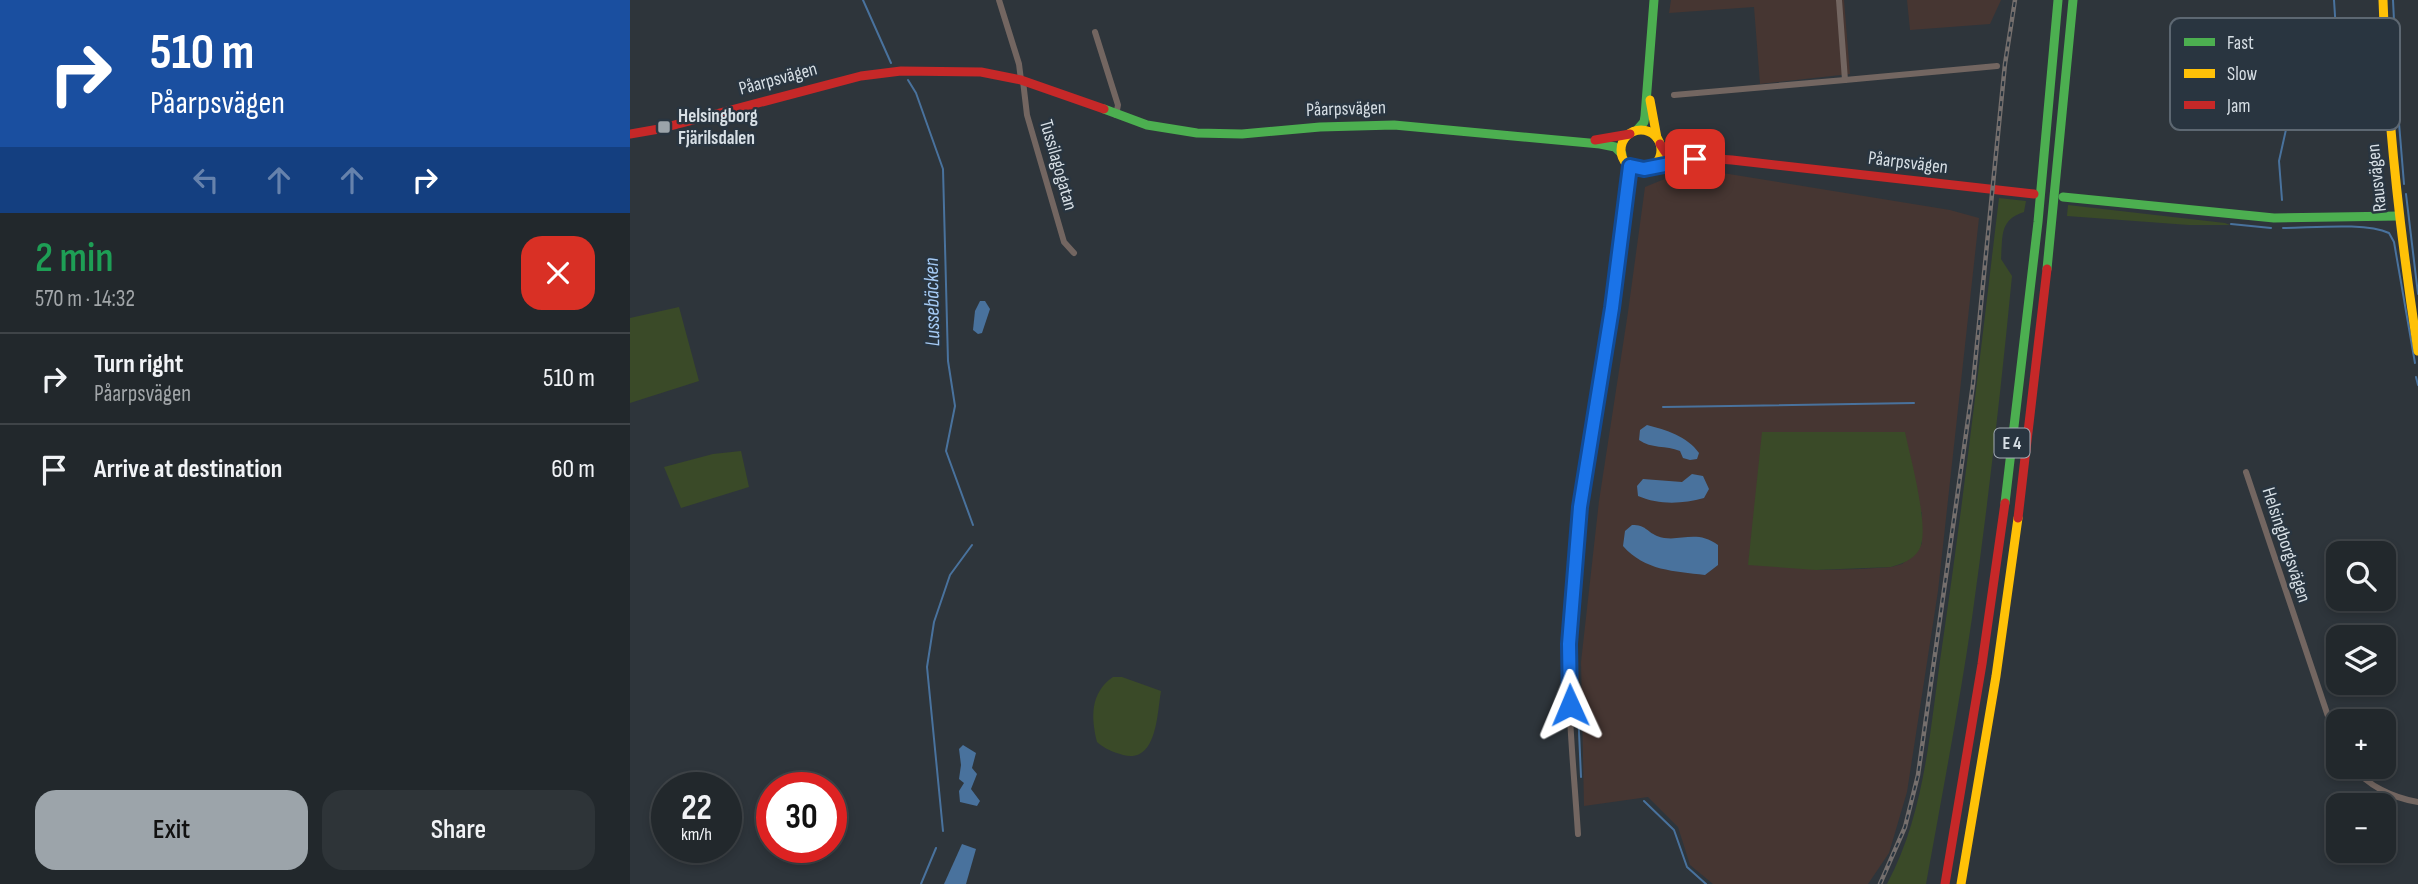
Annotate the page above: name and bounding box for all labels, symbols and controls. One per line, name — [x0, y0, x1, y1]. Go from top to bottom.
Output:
legend — [2170, 18, 2400, 130]
text: 510 m — [150, 24, 254, 83]
icon: right — [35, 28, 126, 119]
text: Fast — [2227, 32, 2254, 55]
street label: Påarpsvägen — [736, 58, 820, 100]
text: Slow — [2227, 63, 2257, 86]
text: Påarpsvägen — [150, 84, 285, 123]
text: Jam — [2226, 95, 2250, 118]
street label: Påarpsvägen — [1306, 96, 1386, 122]
place label: Helsingborg Fjärilsdalen — [678, 105, 758, 150]
street label: Tussilagogatan — [1034, 117, 1082, 213]
marker: Helsingborg Fjärilsdalen — [656, 119, 672, 135]
pin — [1665, 129, 1725, 189]
icon: arrive — [1676, 140, 1714, 178]
street label: Rausvägen — [2362, 143, 2392, 213]
street label: Påarpsvägen — [1867, 147, 1949, 179]
icon: left — [187, 161, 225, 199]
icon: ahead — [260, 161, 298, 199]
icon: ahead — [333, 161, 371, 199]
icon: right — [406, 161, 444, 199]
text: 2 min — [35, 233, 114, 284]
button: close — [521, 236, 595, 310]
water label: Lussebäcken — [919, 257, 945, 347]
text: 570 m · 14:32 — [35, 285, 135, 313]
text: Turn right — [94, 349, 183, 380]
icon: right — [35, 360, 73, 398]
text: 510 m — [543, 363, 595, 394]
text: Påarpsvägen — [94, 380, 191, 408]
road number: E 4 — [1994, 428, 2030, 458]
icon: arrive — [35, 451, 73, 489]
text: Arrive at destination — [94, 454, 282, 485]
text: 60 m — [551, 454, 595, 485]
street label: Helsingborgsvägen — [2257, 485, 2315, 605]
map controls — [2326, 541, 2396, 863]
button: search — [2326, 541, 2396, 611]
button: layers — [2326, 625, 2396, 695]
position arrow — [1533, 668, 1607, 742]
button: + — [2326, 709, 2396, 779]
speed limit sign: 30 — [756, 772, 847, 863]
text: 22 — [681, 787, 712, 830]
button: Exit — [35, 790, 308, 870]
button: Share — [322, 790, 595, 870]
button: − — [2326, 793, 2396, 863]
text: km/h — [681, 824, 712, 845]

